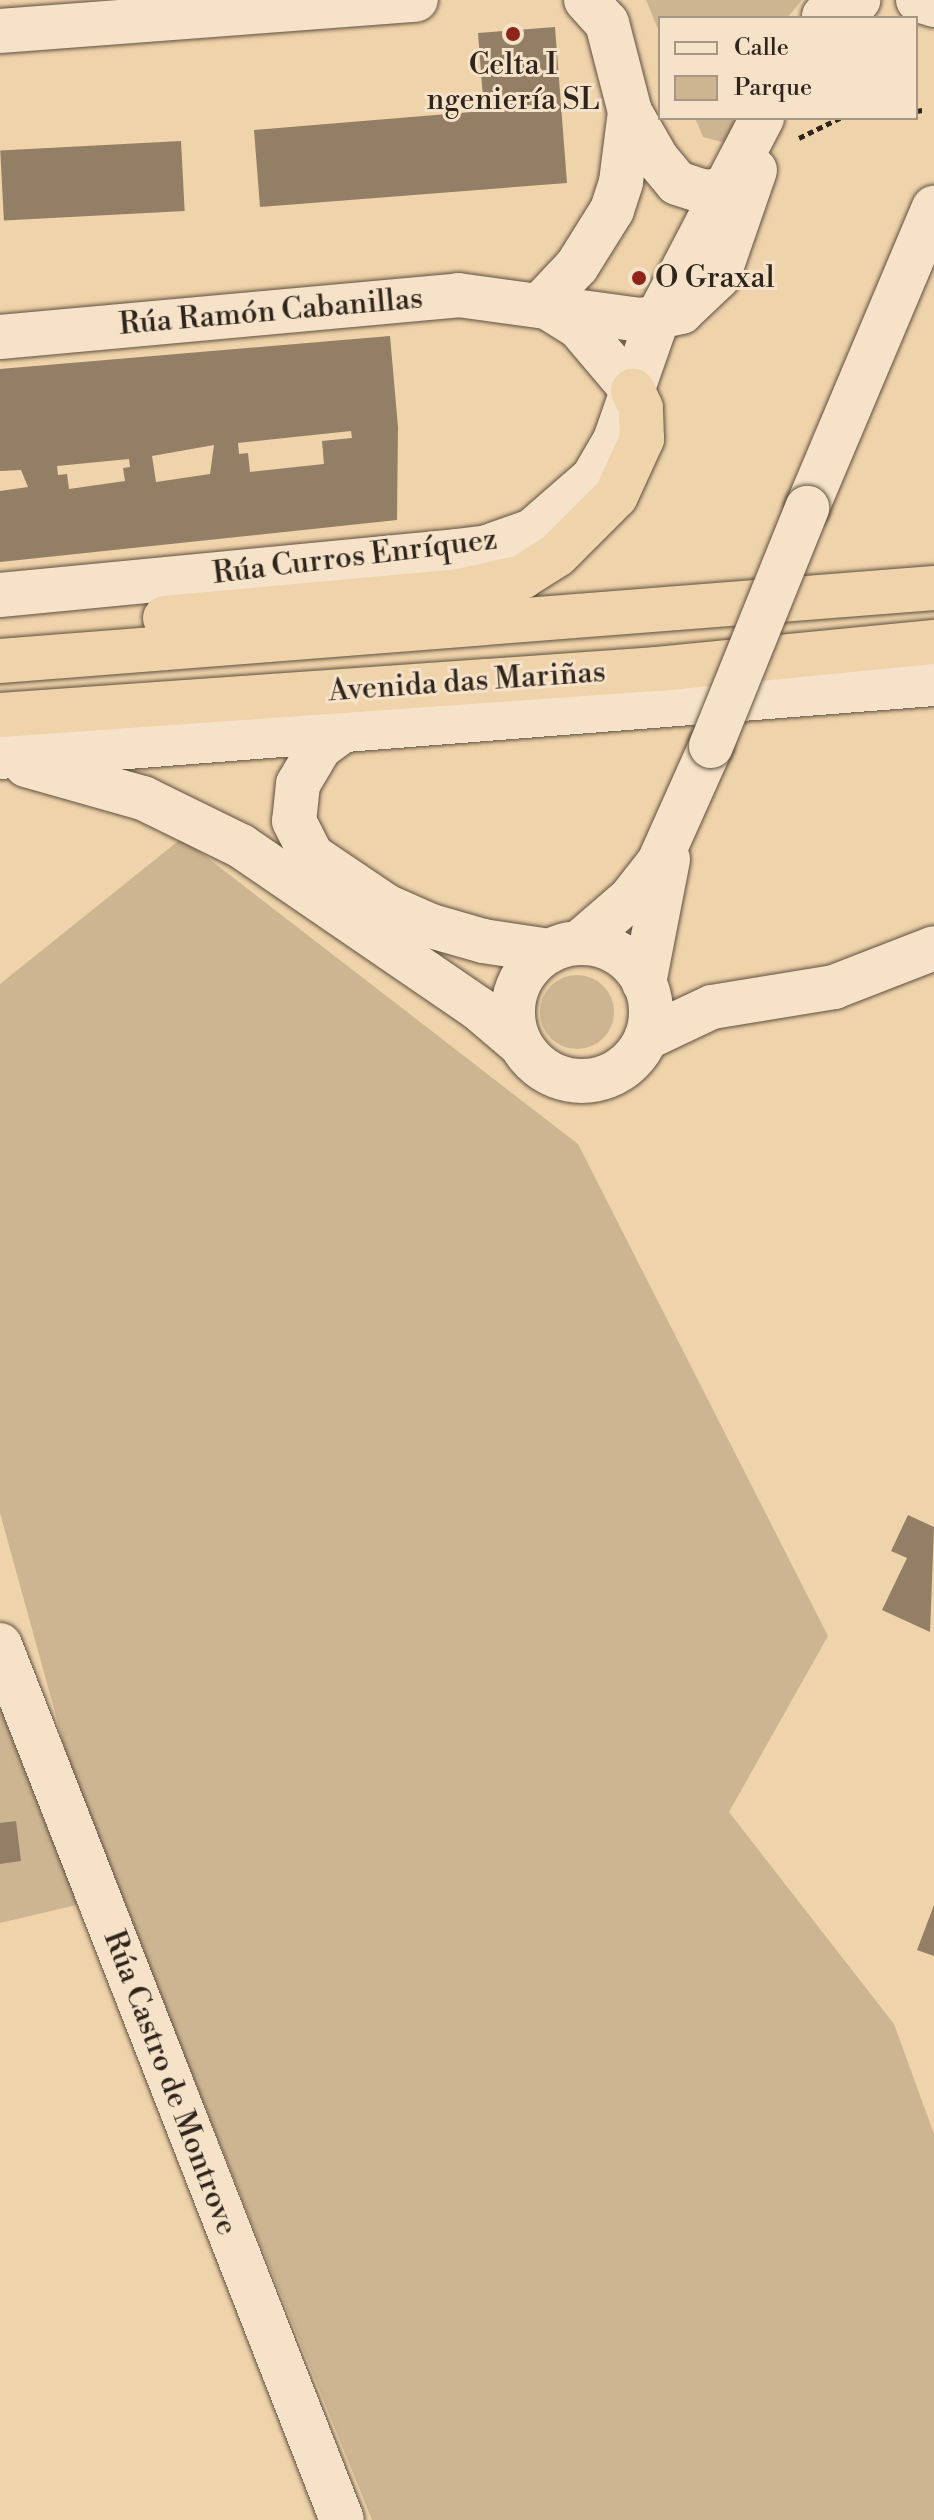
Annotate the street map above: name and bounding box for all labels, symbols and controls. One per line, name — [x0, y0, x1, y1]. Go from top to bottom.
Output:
legend — [658, 16, 918, 120]
marker: Celta I ngeniería SL — [504, 25, 522, 43]
text: Calle — [734, 33, 789, 63]
place label: Celta I ngeniería SL — [426, 47, 600, 118]
text: Parque — [734, 73, 812, 103]
place label: O Graxal — [655, 260, 775, 296]
marker: O Graxal — [630, 269, 648, 287]
street label: Rúa Ramón Cabanillas — [118, 281, 424, 343]
street label: Rúa Curros Enríquez — [211, 522, 499, 592]
street label: Avenida das Mariñas — [327, 654, 607, 710]
street label: Rúa Castro de Montrove — [95, 1926, 245, 2240]

